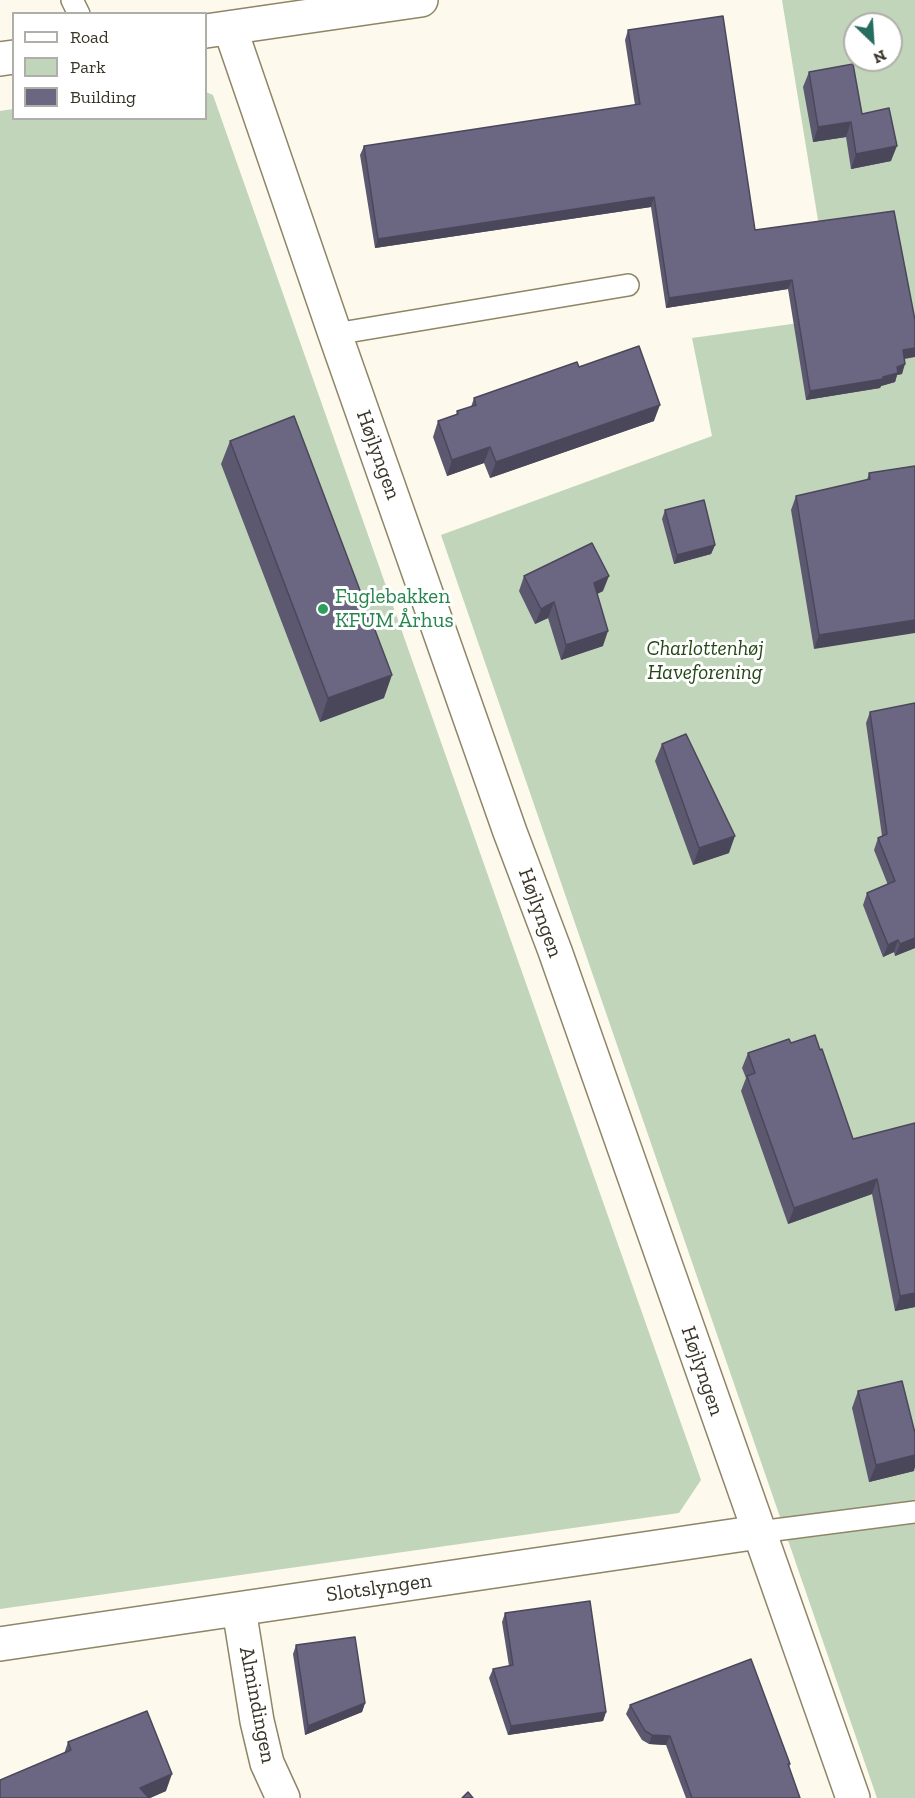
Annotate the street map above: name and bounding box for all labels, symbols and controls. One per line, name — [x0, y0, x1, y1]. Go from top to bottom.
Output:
legend — [12, 12, 207, 120]
north arrow — [843, 12, 903, 72]
text: Road — [70, 26, 109, 48]
text: N — [870, 46, 890, 68]
text: Park — [70, 56, 106, 78]
text: Building — [70, 86, 136, 108]
street label: Højlyngen — [350, 407, 406, 503]
place label: Fuglebakken KFUM Århus — [335, 584, 454, 634]
marker: Fuglebakken KFUM Århus — [316, 602, 330, 616]
park label: Charlottenhøj Haveforening — [646, 636, 764, 686]
street label: Højlyngen — [512, 865, 568, 961]
street label: Højlyngen — [675, 1323, 729, 1419]
street label: Slotslyngen — [325, 1568, 433, 1608]
street label: Almindingen — [233, 1645, 281, 1765]

